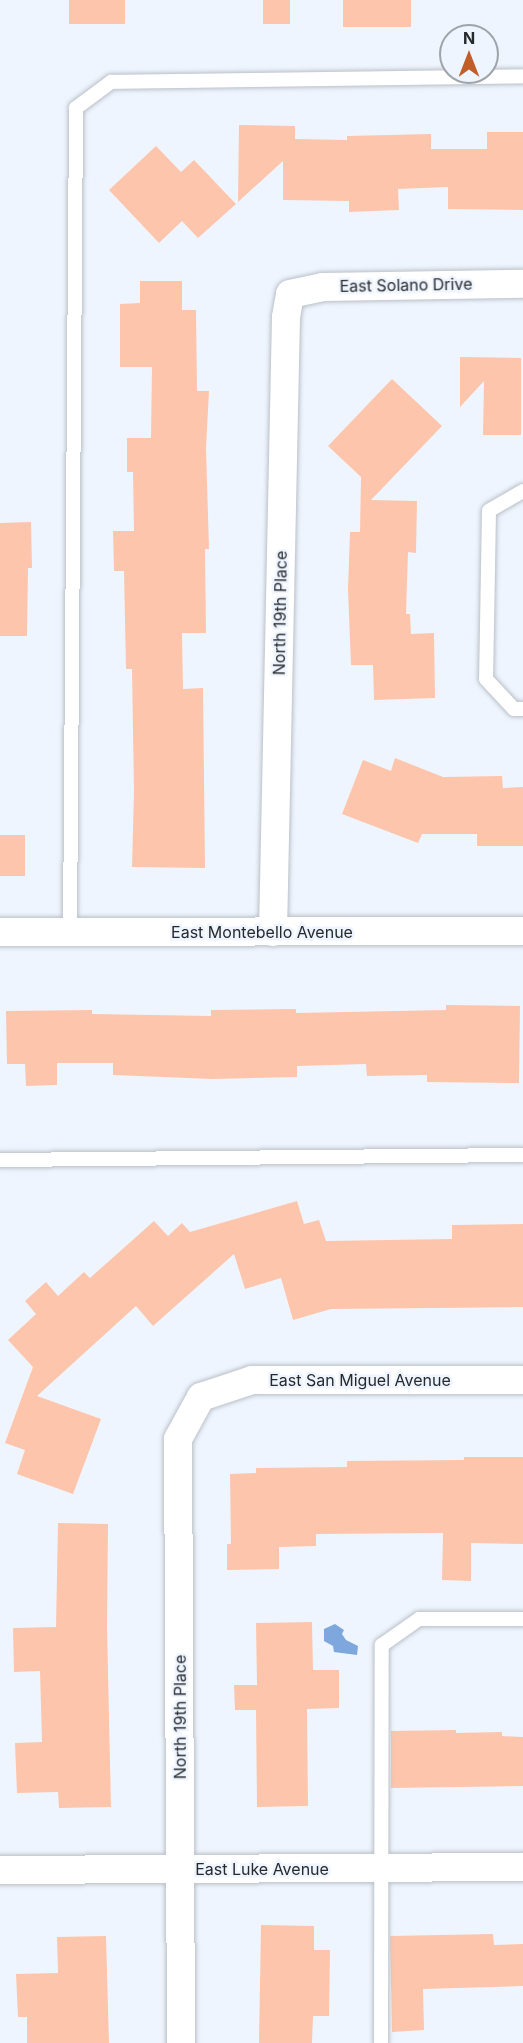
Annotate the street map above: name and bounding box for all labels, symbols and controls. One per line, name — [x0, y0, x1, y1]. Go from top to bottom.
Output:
north arrow — [439, 24, 499, 84]
text: N — [463, 28, 475, 48]
street label: East Solano Drive — [339, 274, 473, 296]
street label: North 19th Place — [269, 551, 291, 675]
street label: East Montebello Avenue — [171, 922, 353, 942]
street label: East San Miguel Avenue — [269, 1370, 451, 1390]
street label: North 19th Place — [170, 1655, 190, 1779]
street label: East Luke Avenue — [195, 1859, 329, 1879]

